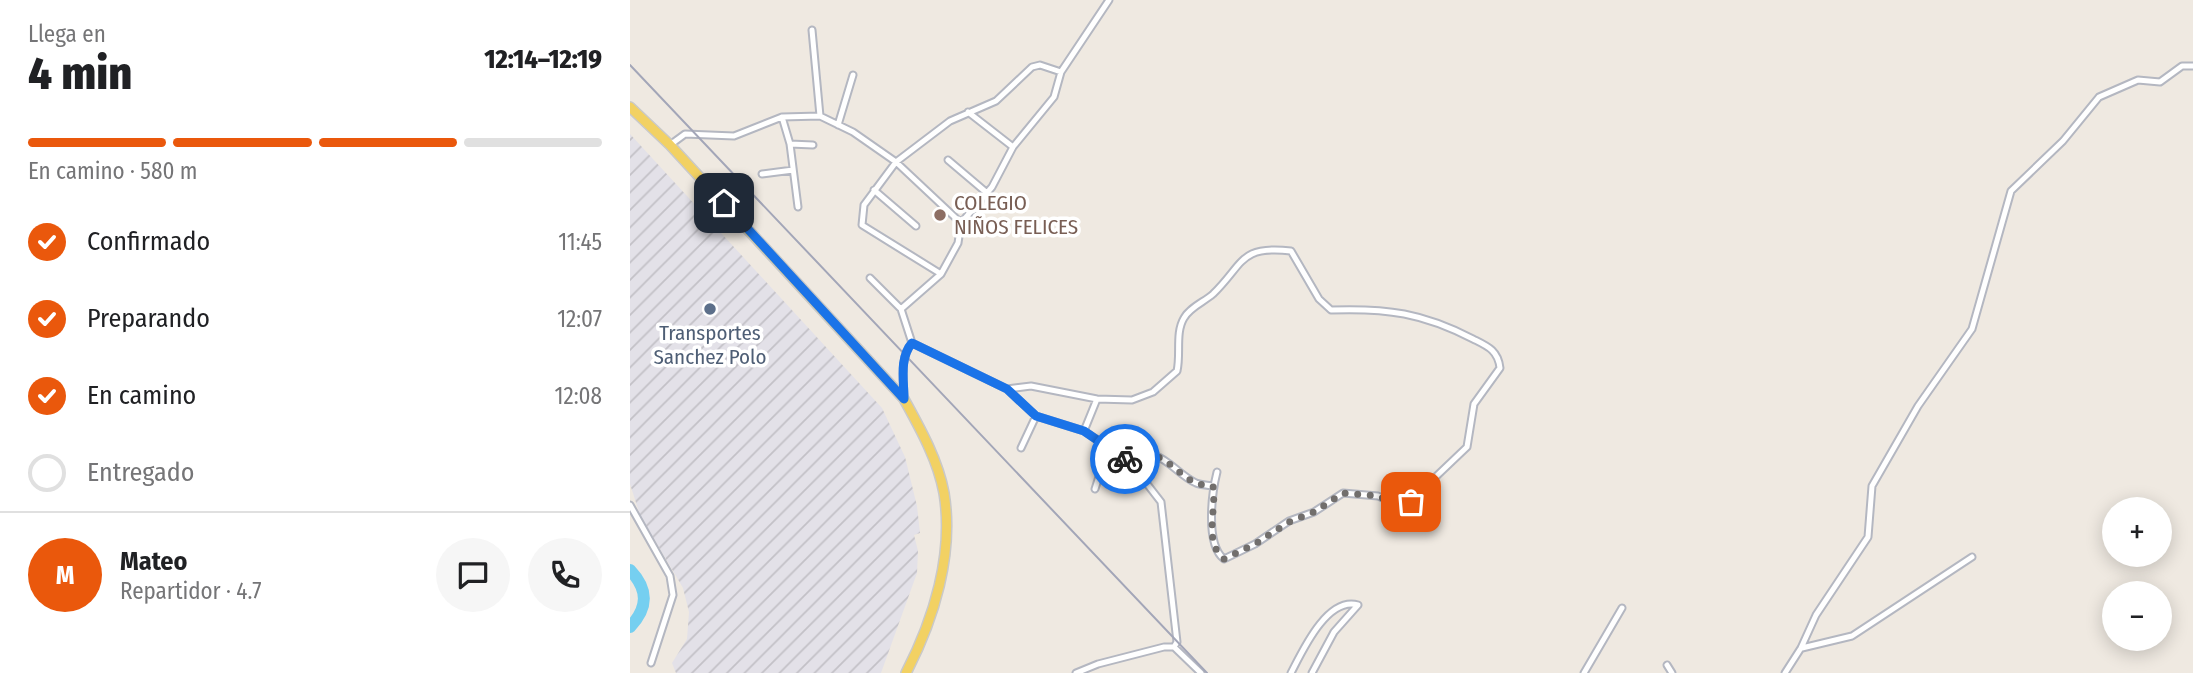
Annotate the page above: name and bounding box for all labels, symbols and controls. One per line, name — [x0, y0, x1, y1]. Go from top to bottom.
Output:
text: Llega en — [28, 20, 106, 48]
text: 12:14–12:19 — [484, 44, 602, 75]
text: 4 min — [28, 46, 132, 101]
text: En camino · 580 m — [28, 157, 198, 185]
pin — [694, 173, 754, 233]
icon: home — [705, 184, 743, 222]
place label: COLEGIO NIÑOS FELICES — [954, 190, 1078, 240]
marker: COLEGIO NIÑOS FELICES — [932, 207, 948, 223]
icon: check — [28, 223, 66, 261]
text: Confirmado — [87, 226, 210, 257]
text: 11:45 — [558, 228, 602, 256]
icon: check — [28, 300, 66, 338]
marker: Transportes Sanchez Polo — [702, 301, 718, 317]
text: Preparando — [87, 303, 210, 334]
text: 12:07 — [557, 305, 602, 333]
place label: Transportes Sanchez Polo — [653, 320, 767, 370]
icon: check — [28, 377, 66, 415]
text: En camino — [87, 380, 196, 411]
text: 12:08 — [555, 382, 602, 410]
courier — [1090, 424, 1160, 494]
icon: bike — [1106, 440, 1144, 478]
text: Entregado — [87, 457, 194, 488]
pin — [1381, 472, 1441, 532]
icon: bag — [1392, 483, 1430, 521]
map controls — [2102, 497, 2172, 651]
button: + — [2102, 497, 2172, 567]
button: chat — [436, 538, 510, 612]
button: phone — [528, 538, 602, 612]
text: Mateo — [120, 546, 187, 577]
text: M — [56, 560, 74, 591]
text: Repartidor · 4.7 — [120, 577, 262, 605]
button: − — [2102, 581, 2172, 651]

